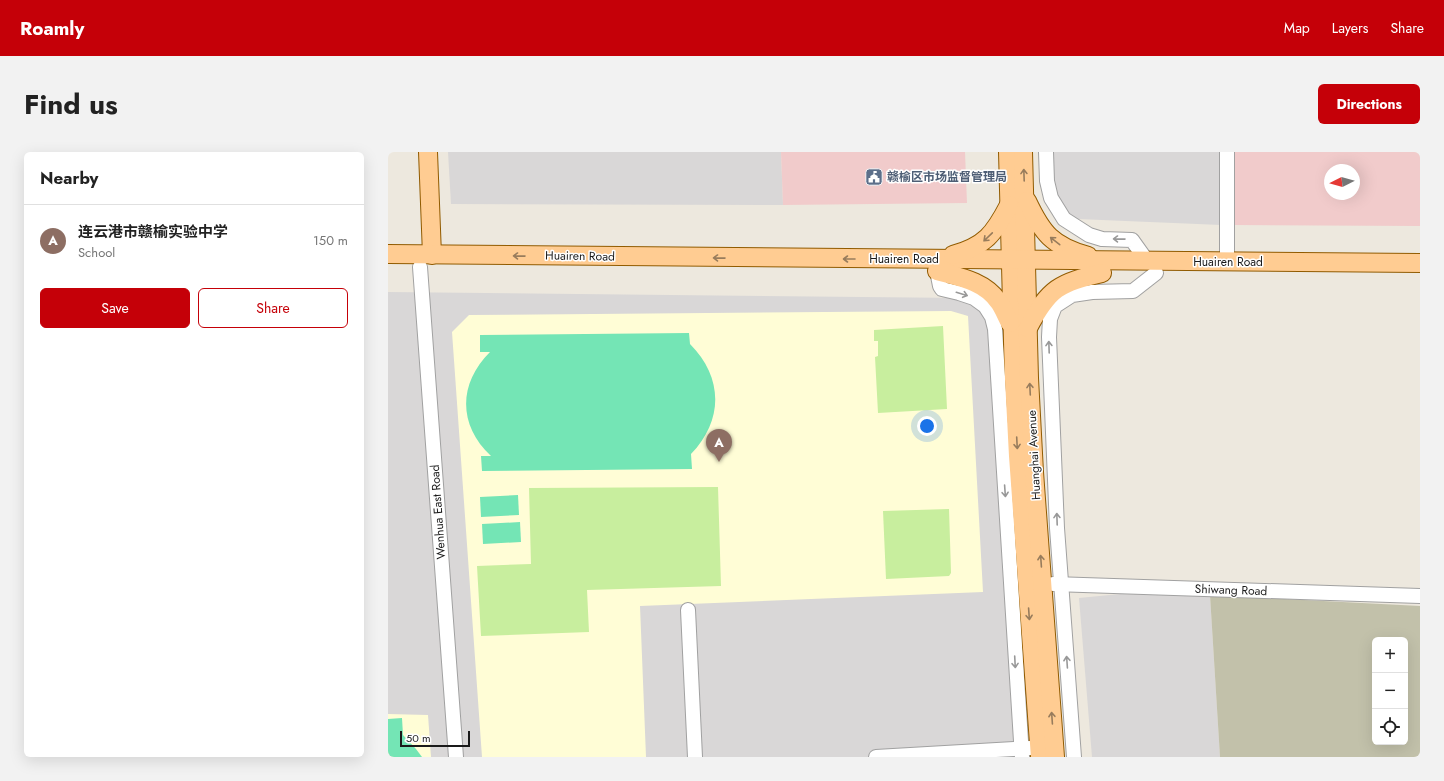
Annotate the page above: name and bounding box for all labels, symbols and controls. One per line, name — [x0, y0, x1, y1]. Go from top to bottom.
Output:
text: Roamly — [20, 15, 84, 42]
text: Map — [1284, 18, 1310, 38]
text: Layers — [1332, 18, 1368, 38]
text: Share — [1390, 18, 1424, 38]
text: Find us — [24, 84, 118, 125]
button: Directions — [1318, 84, 1420, 124]
north arrow — [1324, 164, 1360, 200]
text: Nearby — [40, 166, 98, 190]
public building icon: 赣榆区市场监督管理局 — [864, 167, 884, 187]
place label: 赣榆区市场监督管理局 — [887, 168, 1007, 186]
one-way arrow — [1020, 169, 1027, 182]
text: 连云港市赣榆实验中学 — [78, 221, 228, 243]
text: A — [48, 231, 58, 250]
text: 150 m — [313, 231, 348, 250]
one-way arrow — [983, 232, 993, 242]
one-way arrow — [1113, 235, 1126, 243]
one-way arrow — [1050, 237, 1060, 246]
text: School — [78, 243, 115, 262]
street label: Huairen Road — [545, 246, 615, 266]
street label: Huairen Road — [869, 250, 939, 268]
one-way arrow — [513, 252, 526, 260]
street label: Huairen Road — [1193, 253, 1263, 271]
one-way arrow — [713, 254, 726, 262]
one-way arrow — [843, 255, 856, 263]
button: Save — [40, 288, 190, 328]
button: Share — [198, 288, 348, 328]
one-way arrow — [955, 291, 968, 298]
one-way arrow — [1046, 341, 1053, 354]
one-way arrow — [1026, 383, 1033, 396]
street label: Huanghai Avenue — [1023, 410, 1045, 500]
your location — [917, 416, 937, 436]
pin: A — [706, 429, 732, 462]
one-way arrow — [1013, 436, 1021, 449]
street label: Wenhua East Road — [426, 464, 450, 560]
one-way arrow — [1001, 484, 1008, 497]
one-way arrow — [1053, 513, 1060, 526]
one-way arrow — [1037, 555, 1044, 568]
street label: Shiwang Road — [1194, 580, 1268, 600]
one-way arrow — [1026, 607, 1033, 620]
map controls — [1372, 637, 1408, 745]
button: + — [1372, 637, 1408, 673]
one-way arrow — [1012, 655, 1019, 668]
one-way arrow — [1064, 656, 1071, 669]
button: − — [1372, 673, 1408, 709]
button: locate — [1372, 709, 1408, 745]
one-way arrow — [1049, 712, 1056, 725]
scale bar — [400, 729, 470, 748]
text: 50 m — [406, 730, 431, 746]

